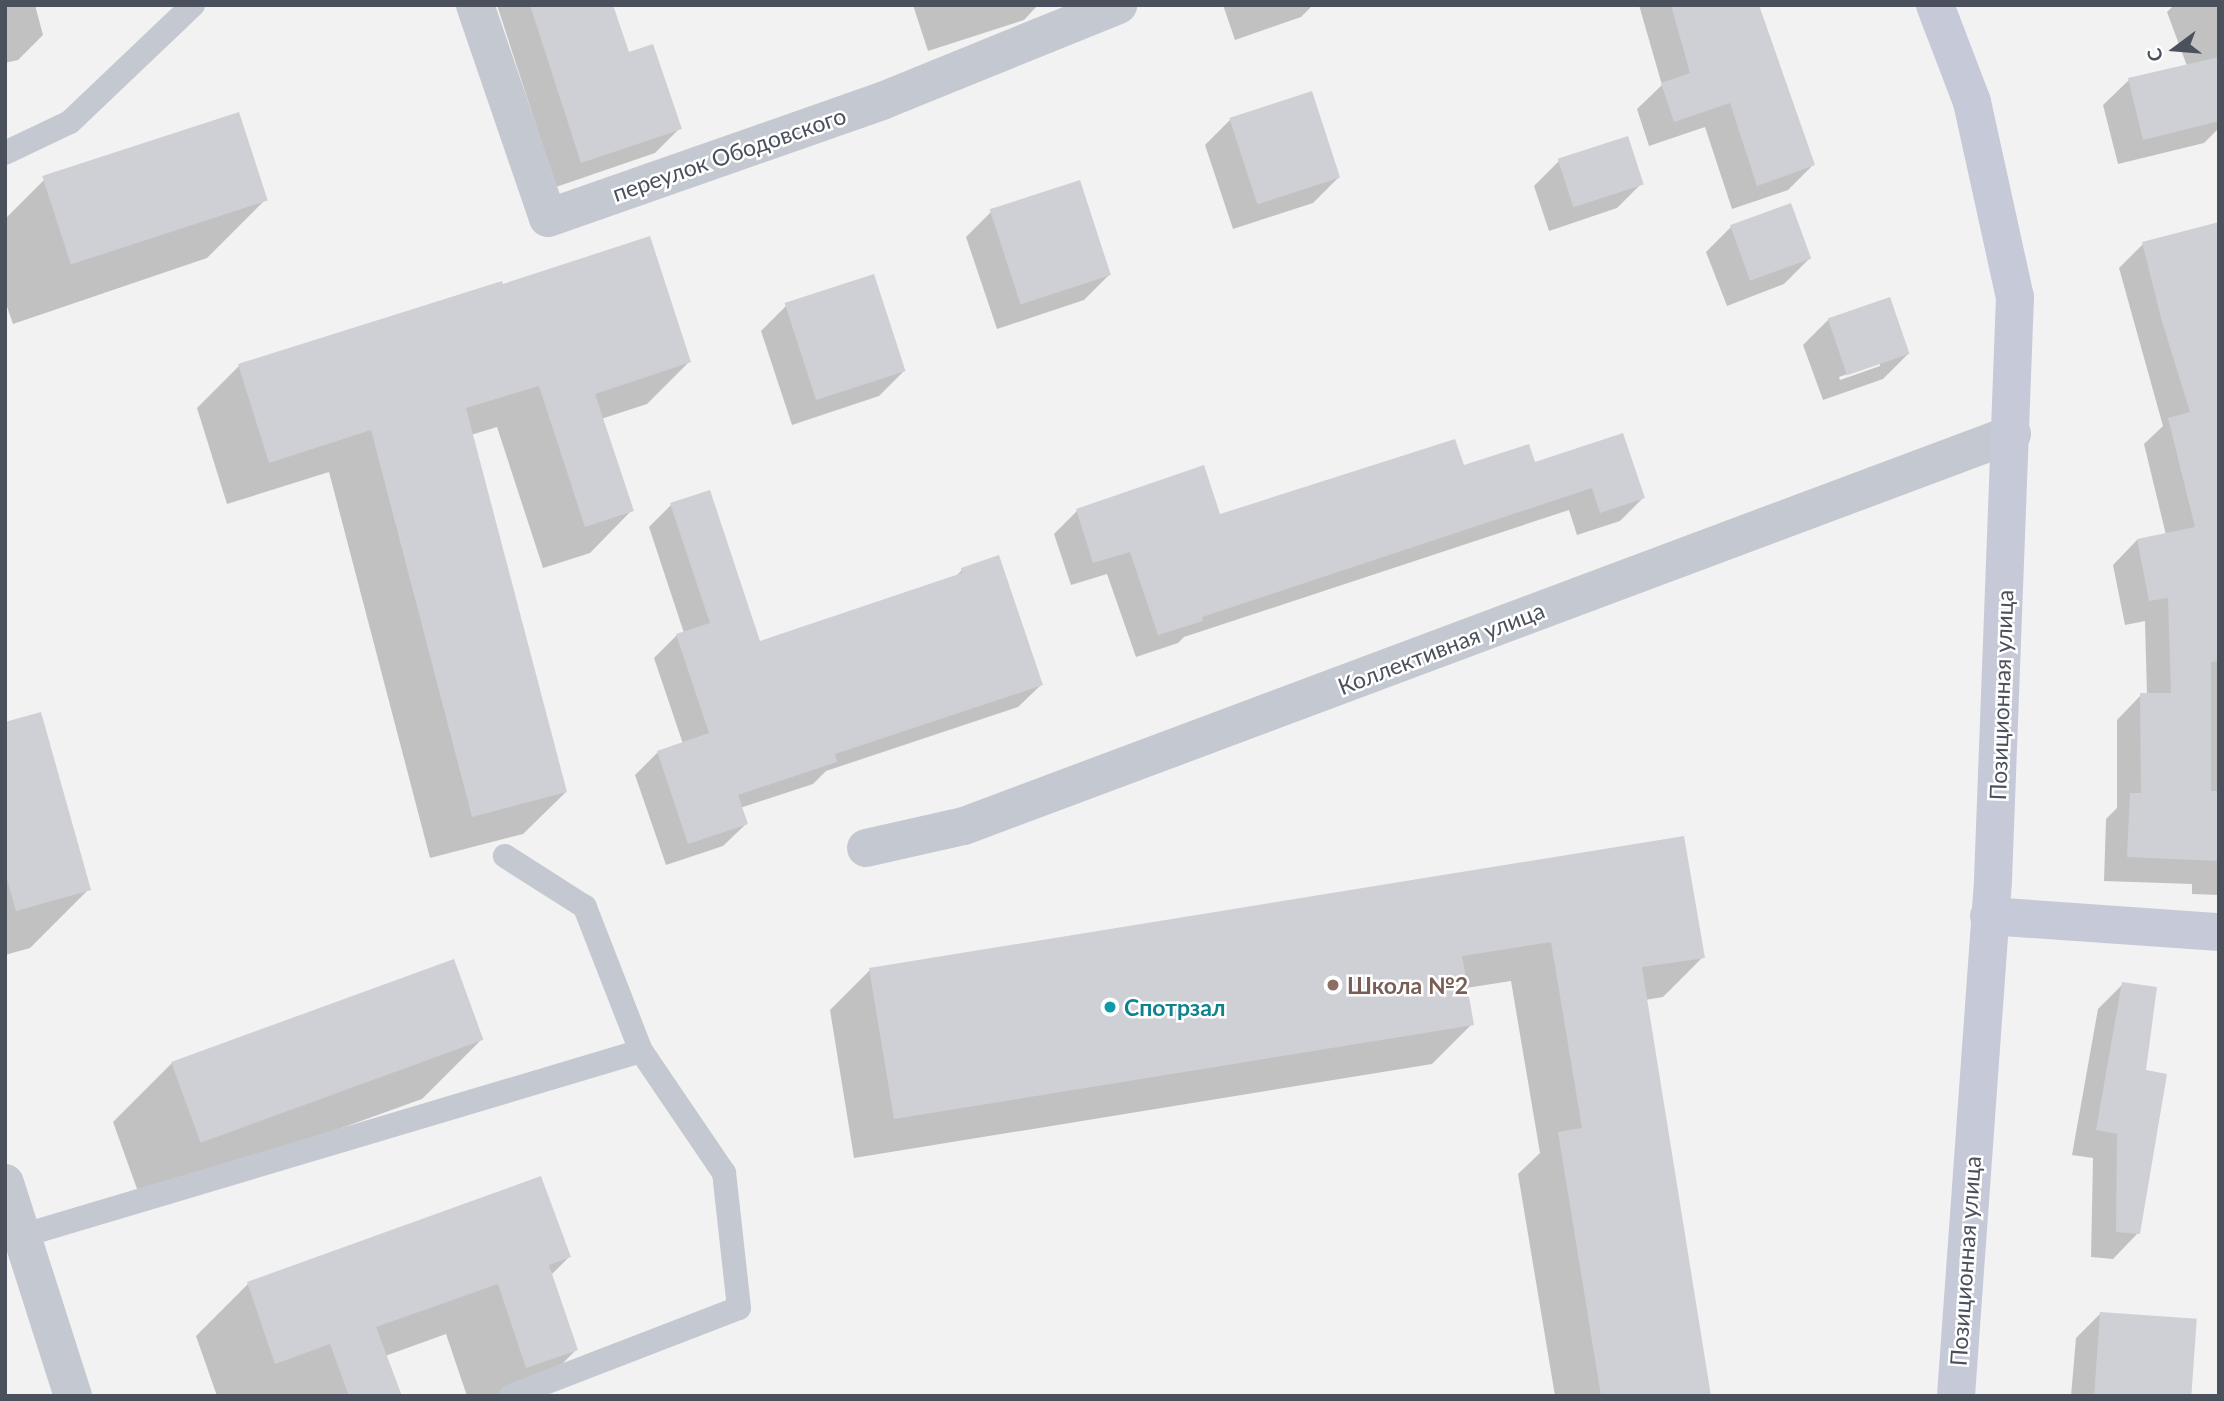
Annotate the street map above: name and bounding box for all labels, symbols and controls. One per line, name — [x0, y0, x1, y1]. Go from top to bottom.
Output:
north arrow — [2140, 14, 2210, 84]
text: С — [2142, 46, 2167, 64]
street label: переулок Ободовского — [609, 101, 849, 207]
street label: Позиционная улица — [1984, 589, 2018, 801]
street label: Коллективная улица — [1334, 596, 1548, 700]
place label: Школа №2 — [1347, 971, 1468, 999]
marker: Школа №2 — [1325, 977, 1341, 993]
place label: Спотрзал — [1124, 993, 1226, 1021]
marker: Спотрзал — [1102, 999, 1118, 1015]
street label: Позиционная улица — [1944, 1155, 1986, 1367]

